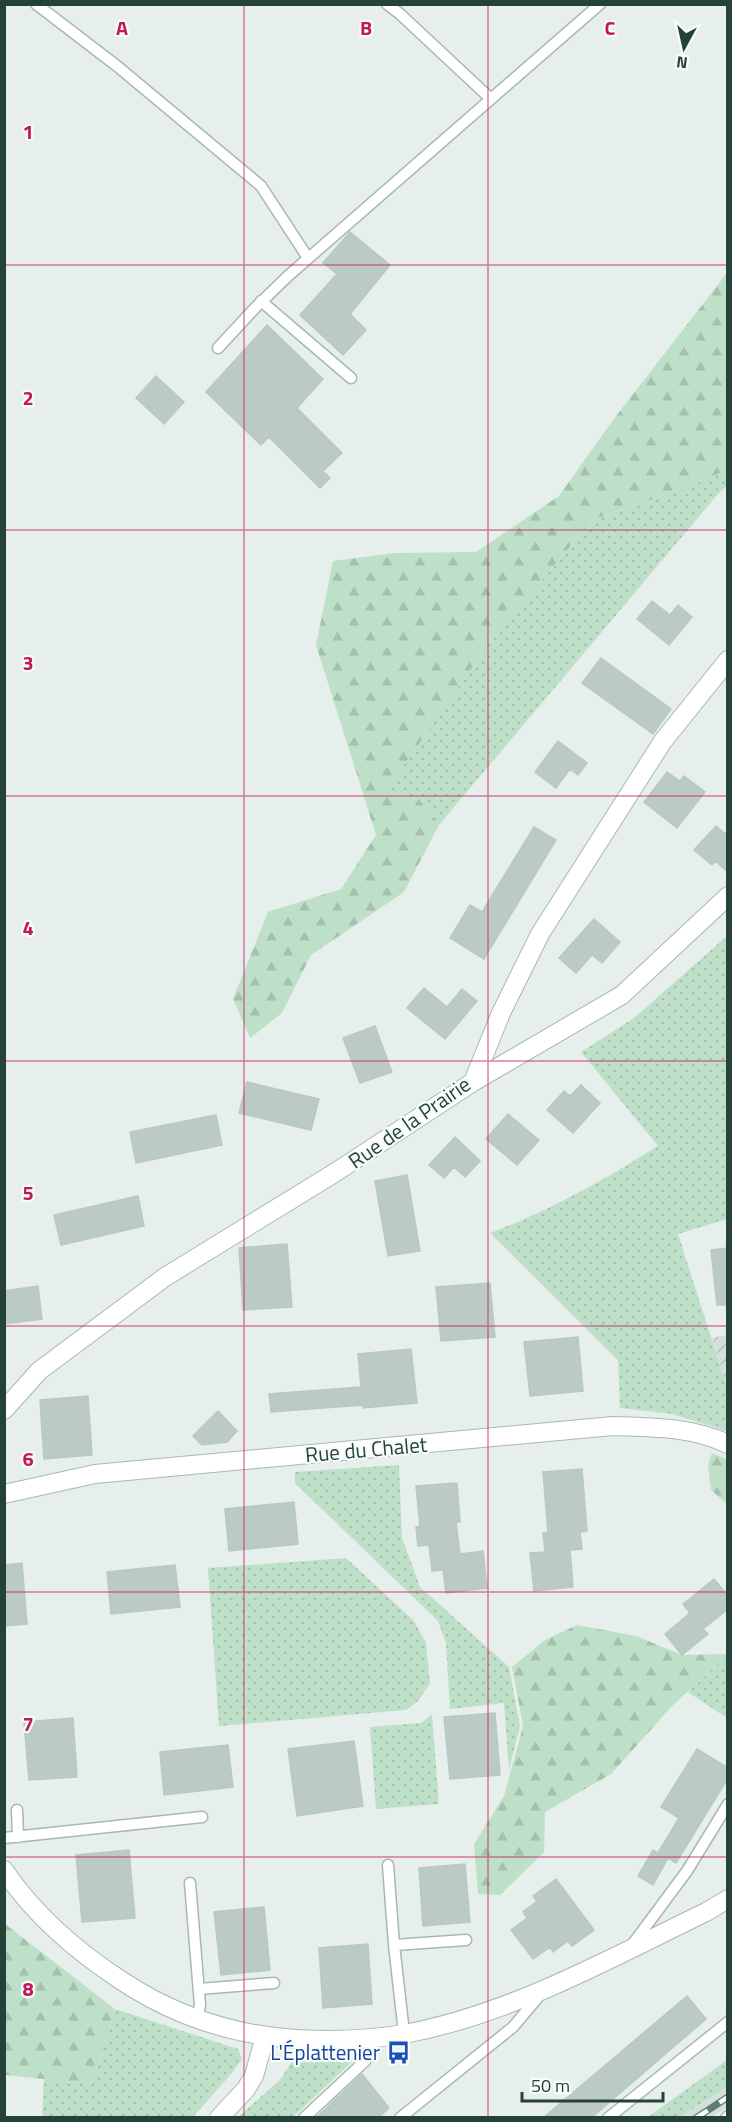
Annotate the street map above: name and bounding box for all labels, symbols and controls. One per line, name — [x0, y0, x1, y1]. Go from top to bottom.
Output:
text: A — [116, 12, 128, 43]
text: B — [360, 12, 372, 43]
text: C — [605, 12, 616, 43]
north arrow — [654, 18, 714, 78]
text: N — [675, 50, 689, 76]
text: 1 — [22, 116, 34, 147]
text: 2 — [22, 382, 34, 413]
text: 3 — [22, 647, 34, 678]
text: 4 — [22, 912, 34, 943]
street label: Rue de la Prairie — [341, 1068, 477, 1176]
text: 5 — [22, 1177, 34, 1208]
street label: Rue du Chalet — [304, 1428, 429, 1470]
text: 6 — [22, 1443, 34, 1474]
text: 7 — [22, 1708, 34, 1739]
text: 8 — [22, 1973, 34, 2004]
place label: L'Éplattenier — [270, 2036, 380, 2068]
bus stop icon: L'Éplattenier — [385, 2039, 411, 2065]
scale bar — [522, 2065, 663, 2103]
text: 50 m — [531, 2072, 570, 2099]

